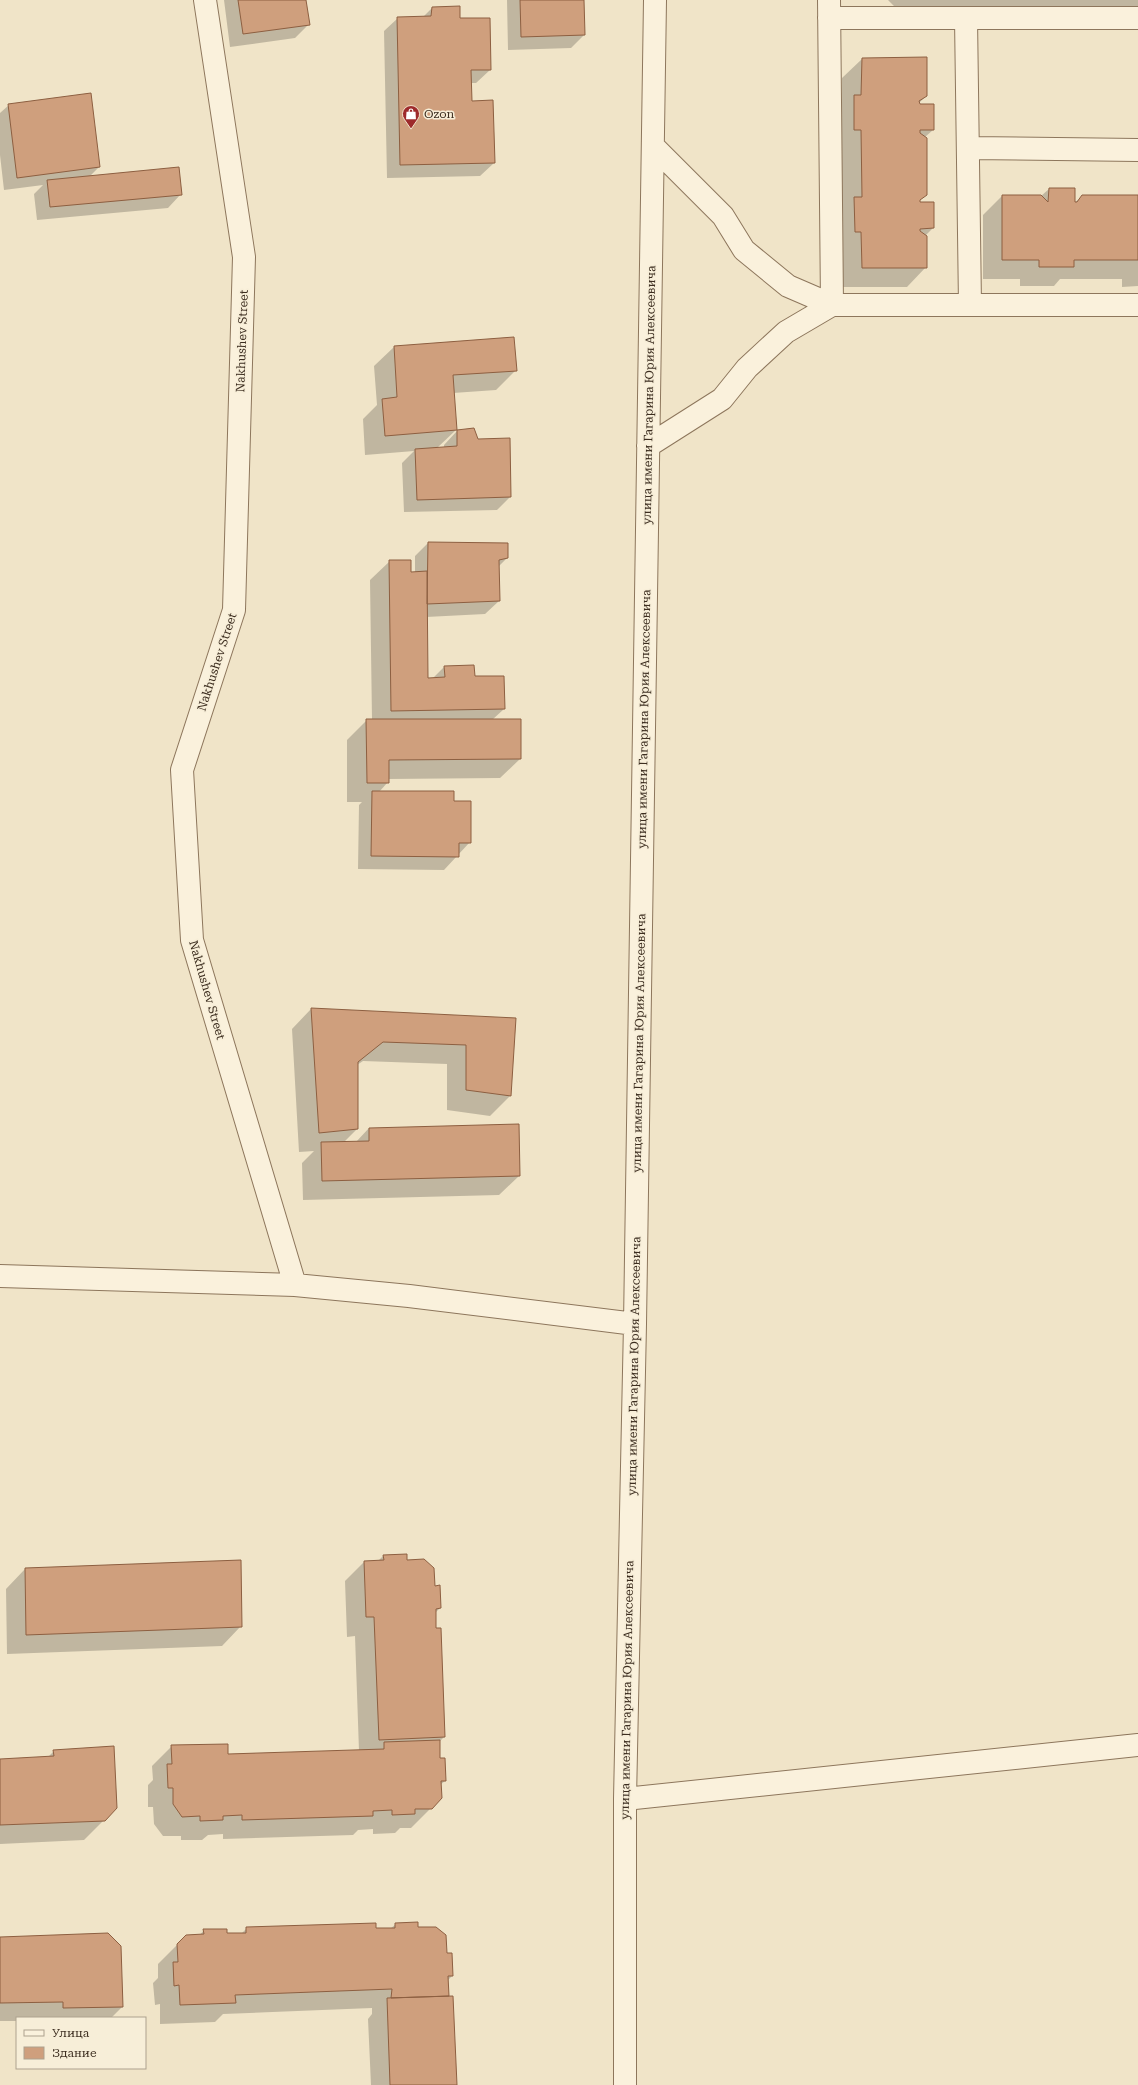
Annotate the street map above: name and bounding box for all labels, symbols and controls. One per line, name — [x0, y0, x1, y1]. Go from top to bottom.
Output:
shop icon: Ozon — [401, 104, 421, 129]
place label: Ozon — [424, 107, 455, 121]
street label: улица имени Гагарина Юрия Алексеевича — [640, 265, 658, 525]
street label: Nakhushev Street — [233, 289, 251, 393]
street label: улица имени Гагарина Юрия Алексеевича — [635, 589, 653, 849]
street label: Nakhushev Street — [194, 611, 240, 713]
street label: улица имени Гагарина Юрия Алексеевича — [630, 913, 648, 1173]
street label: Nakhushev Street — [186, 939, 228, 1042]
street label: улица имени Гагарина Юрия Алексеевича — [625, 1236, 643, 1496]
street label: улица имени Гагарина Юрия Алексеевича — [618, 1560, 636, 1820]
legend — [16, 2017, 146, 2069]
text: Улица — [52, 2026, 90, 2040]
text: Здание — [52, 2046, 97, 2060]

